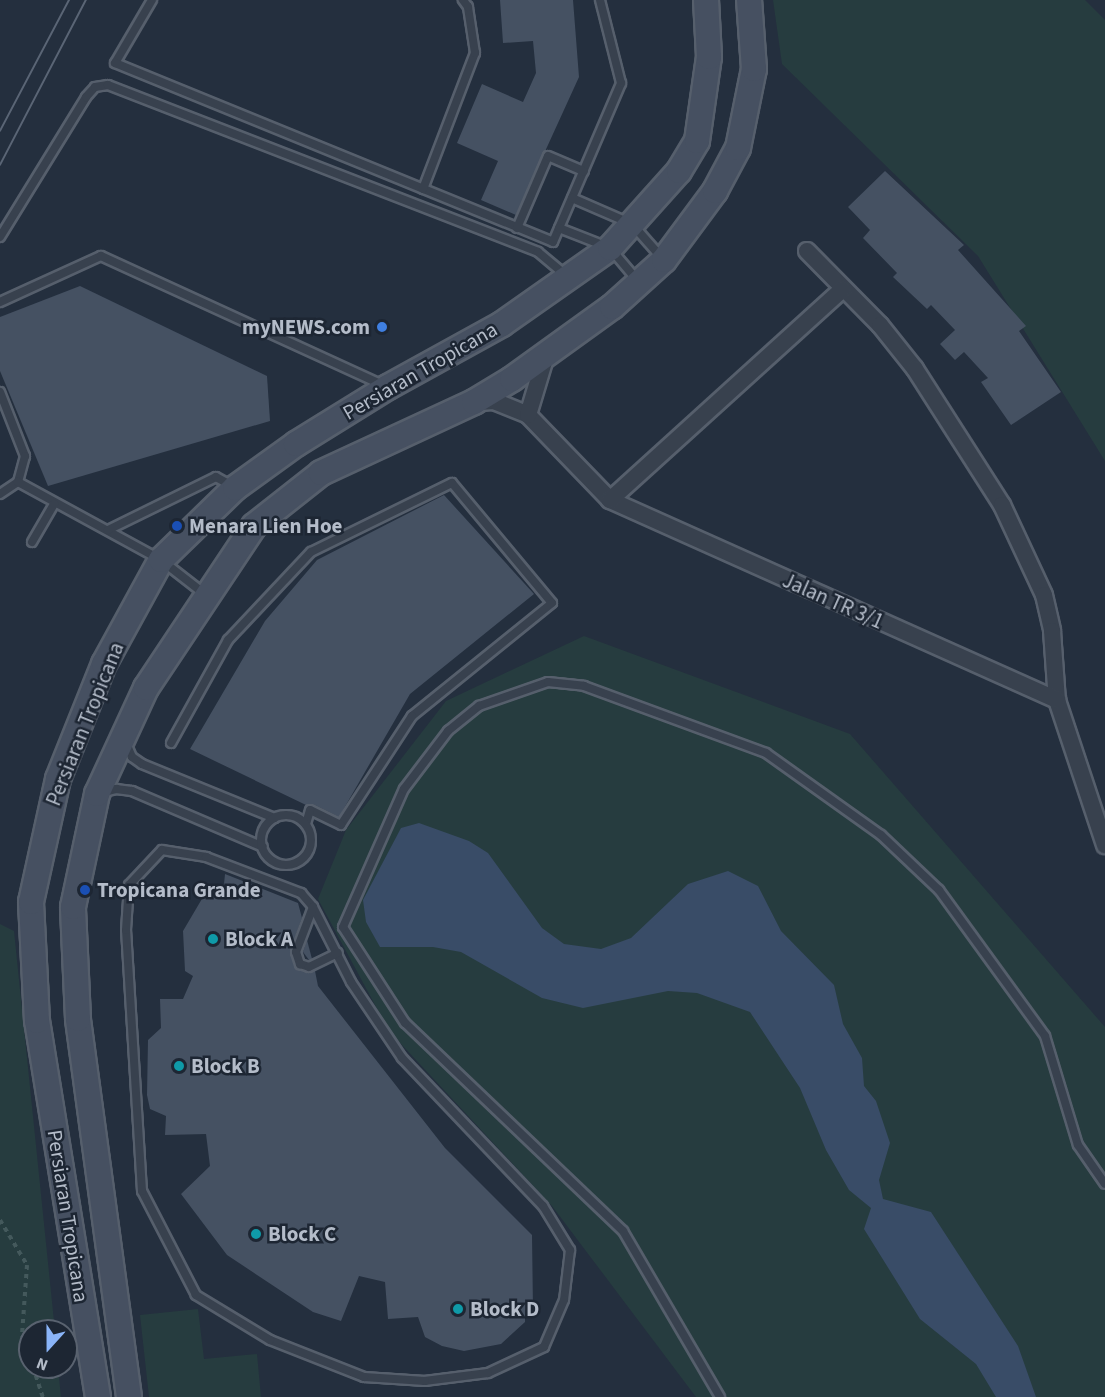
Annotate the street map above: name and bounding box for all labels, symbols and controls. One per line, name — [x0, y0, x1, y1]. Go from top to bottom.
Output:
place label: myNEWS.com — [242, 314, 370, 340]
street label: Persiaran Tropicana — [338, 317, 502, 425]
marker: myNEWS.com — [375, 320, 389, 334]
place label: Menara Lien Hoe — [189, 513, 342, 539]
marker: Menara Lien Hoe — [170, 519, 184, 533]
street label: Jalan TR 3/1 — [779, 568, 887, 634]
street label: Persiaran Tropicana — [41, 639, 129, 809]
place label: Tropicana Grande — [97, 877, 261, 903]
marker: Tropicana Grande — [78, 883, 92, 897]
place label: Block A — [225, 926, 293, 952]
marker: Block A — [206, 932, 220, 946]
place label: Block B — [191, 1053, 260, 1079]
marker: Block B — [172, 1059, 186, 1073]
street label: Persiaran Tropicana — [42, 1128, 94, 1304]
place label: Block C — [268, 1221, 336, 1247]
marker: Block C — [249, 1227, 263, 1241]
place label: Block D — [470, 1296, 539, 1322]
marker: Block D — [451, 1302, 465, 1316]
north arrow — [18, 1319, 78, 1379]
text: N — [33, 1352, 51, 1376]

